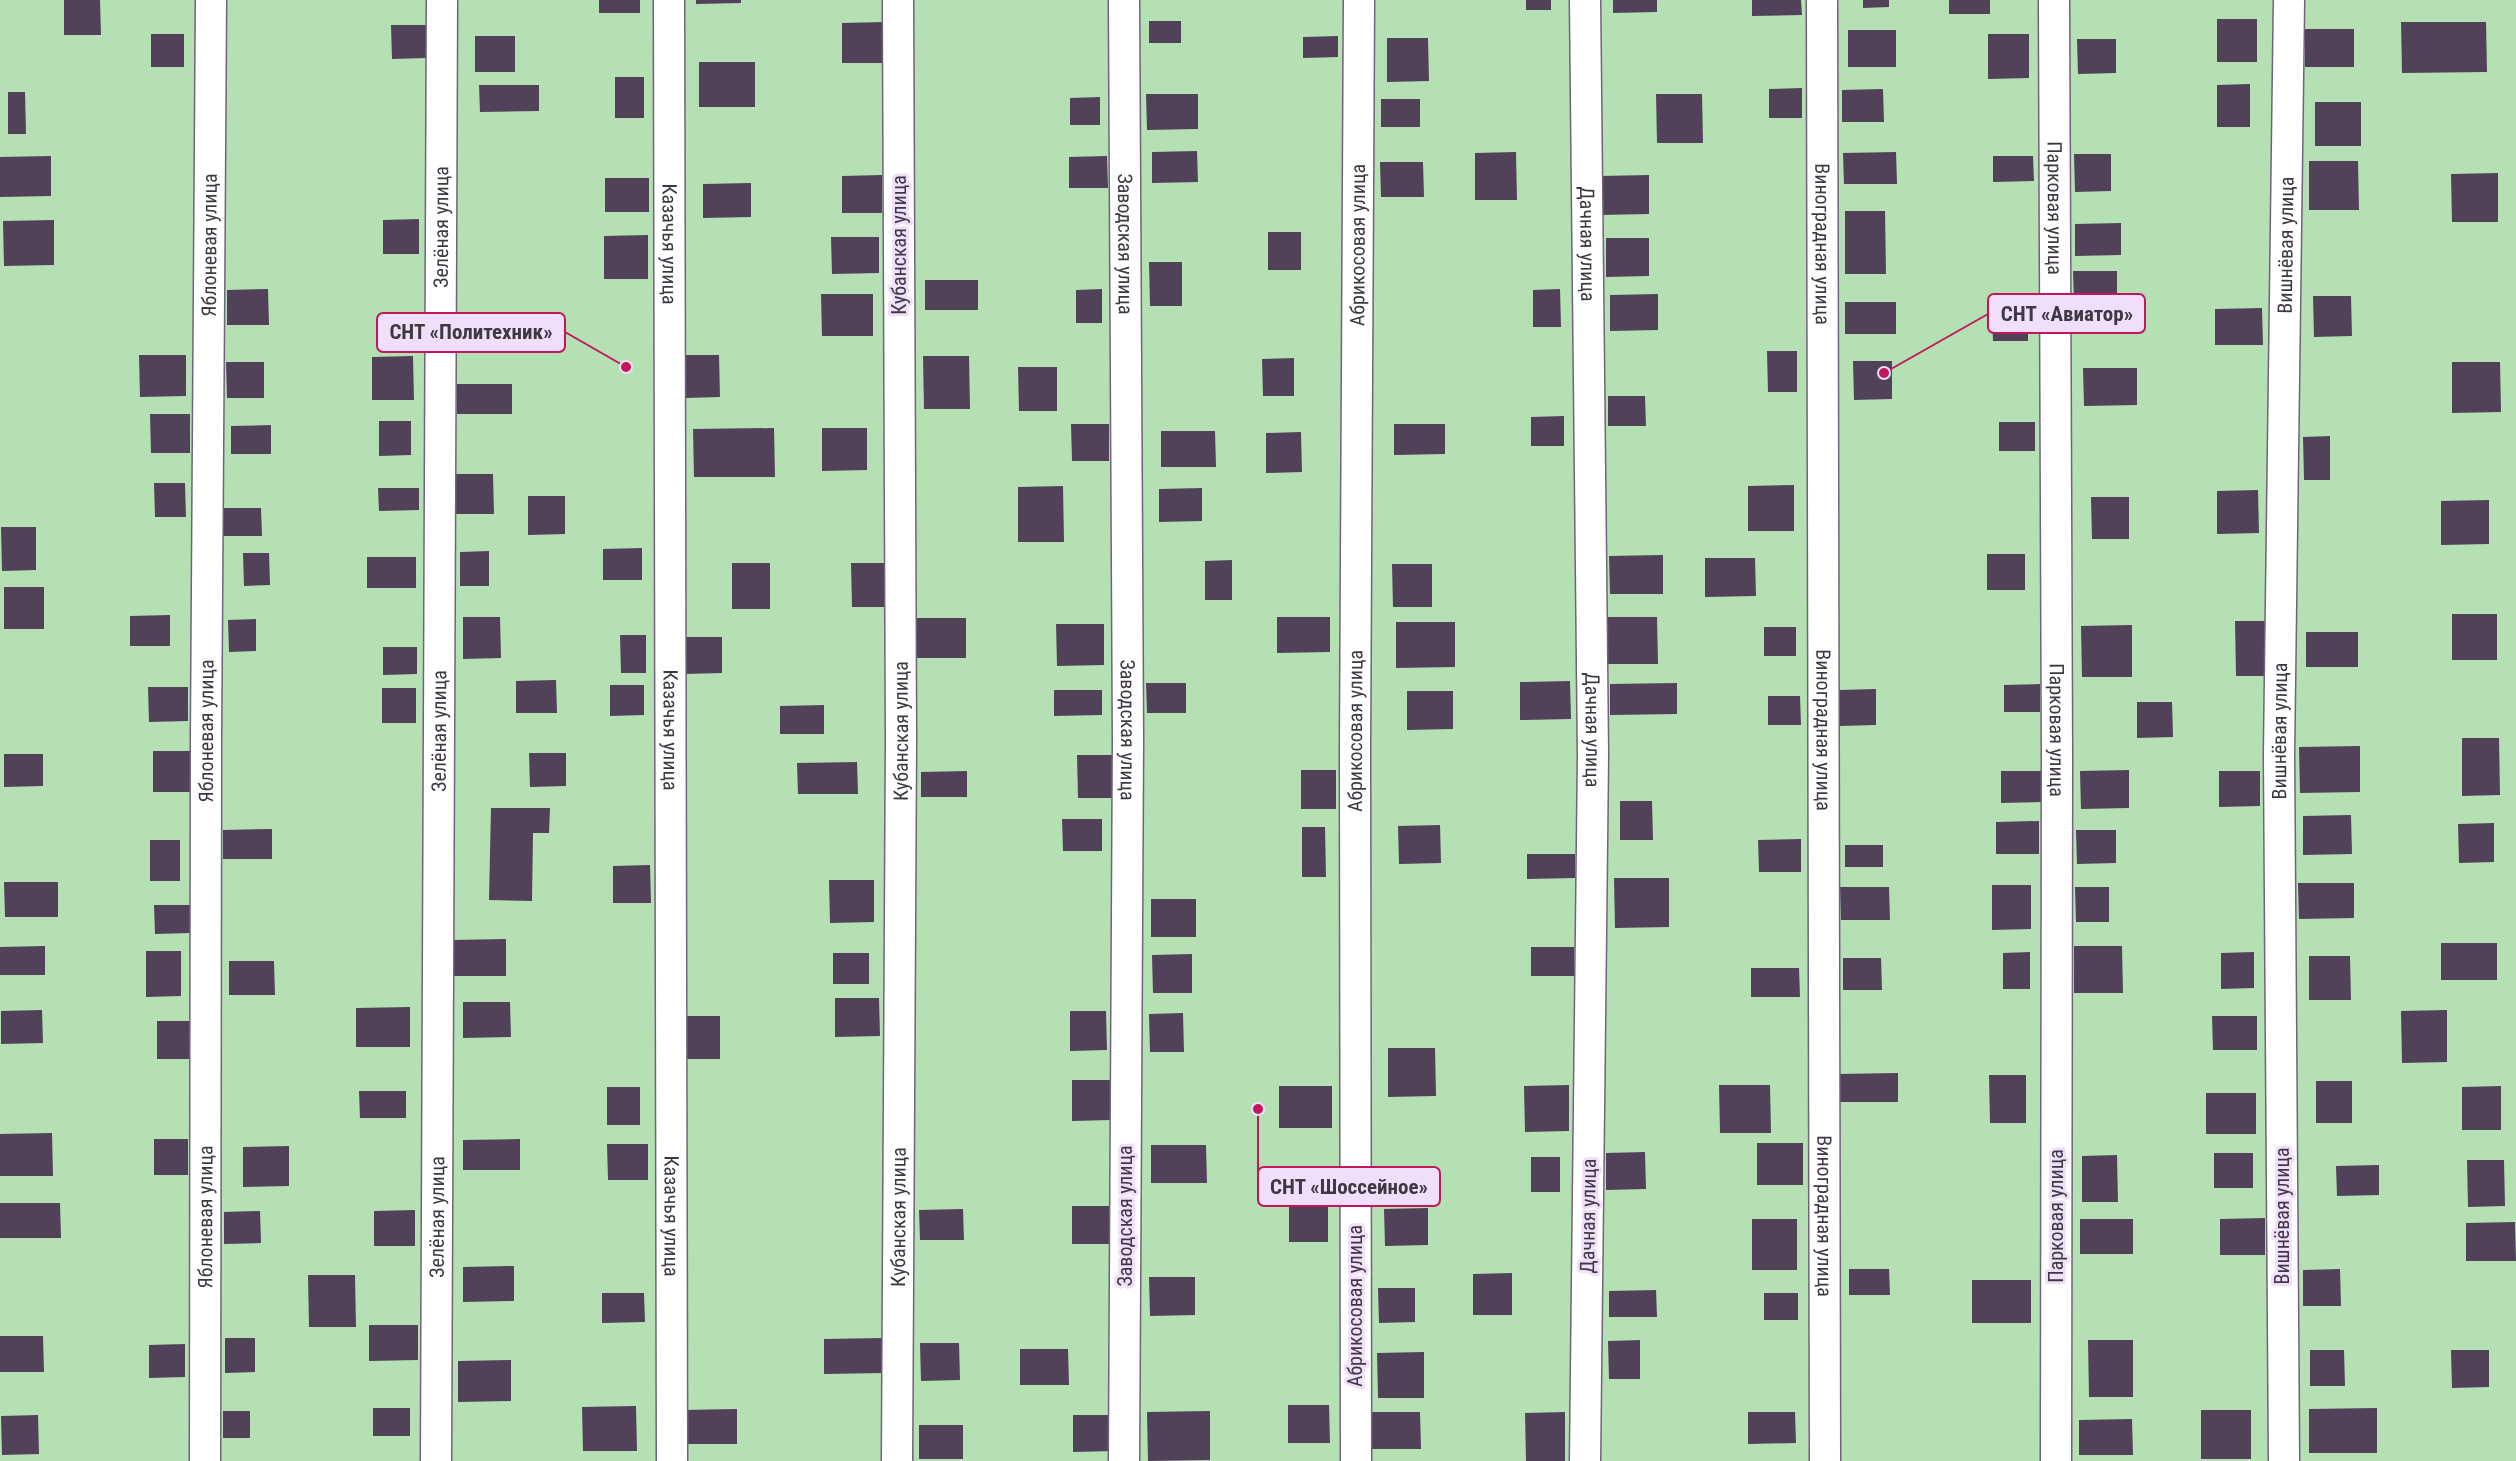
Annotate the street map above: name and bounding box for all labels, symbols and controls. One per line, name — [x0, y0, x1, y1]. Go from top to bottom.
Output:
street label: Парковая улица — [2043, 141, 2067, 275]
street label: Виноградная улица — [1810, 163, 1835, 325]
street label: Абрикосовая улица — [1345, 164, 1370, 326]
street label: Зелёная улица — [429, 166, 453, 288]
street label: Яблоневая улица — [197, 173, 222, 317]
street label: Заводская улица — [1113, 173, 1138, 315]
street label: Кубанская улица — [887, 175, 911, 315]
street label: Вишнёвая улица — [2273, 176, 2299, 314]
street label: Казачья улица — [657, 183, 682, 305]
street label: Дачная улица — [1575, 186, 1600, 302]
callout: СНТ «Авиатор» — [1988, 294, 2145, 333]
text: СНТ «Авиатор» — [2001, 302, 2133, 326]
callout: СНТ «Политехник» — [377, 313, 565, 352]
text: СНТ «Политехник» — [389, 320, 553, 344]
street label: Виноградная улица — [1811, 649, 1836, 811]
street label: Абрикосовая улица — [1343, 650, 1368, 812]
street label: Яблоневая улица — [194, 659, 219, 803]
street label: Заводская улица — [1116, 659, 1140, 801]
street label: Кубанская улица — [889, 661, 913, 801]
street label: Вишнёвая улица — [2267, 662, 2292, 800]
street label: Парковая улица — [2045, 663, 2069, 797]
street label: Казачья улица — [658, 669, 683, 791]
street label: Зелёная улица — [427, 670, 451, 792]
street label: Дачная улица — [1580, 672, 1605, 788]
street label: Виноградная улица — [1812, 1135, 1837, 1297]
street label: Яблоневая улица — [193, 1145, 217, 1289]
street label: Заводская улица — [1113, 1145, 1137, 1287]
street label: Кубанская улица — [886, 1147, 911, 1287]
street label: Вишнёвая улица — [2270, 1147, 2294, 1285]
street label: Парковая улица — [2044, 1149, 2068, 1283]
street label: Казачья улица — [659, 1155, 684, 1277]
street label: Зелёная улица — [425, 1156, 449, 1278]
street label: Дачная улица — [1575, 1158, 1601, 1274]
callout: СНТ «Шоссейное» — [1258, 1167, 1440, 1206]
text: СНТ «Шоссейное» — [1270, 1175, 1428, 1199]
street label: Абрикосовая улица — [1343, 1225, 1367, 1387]

